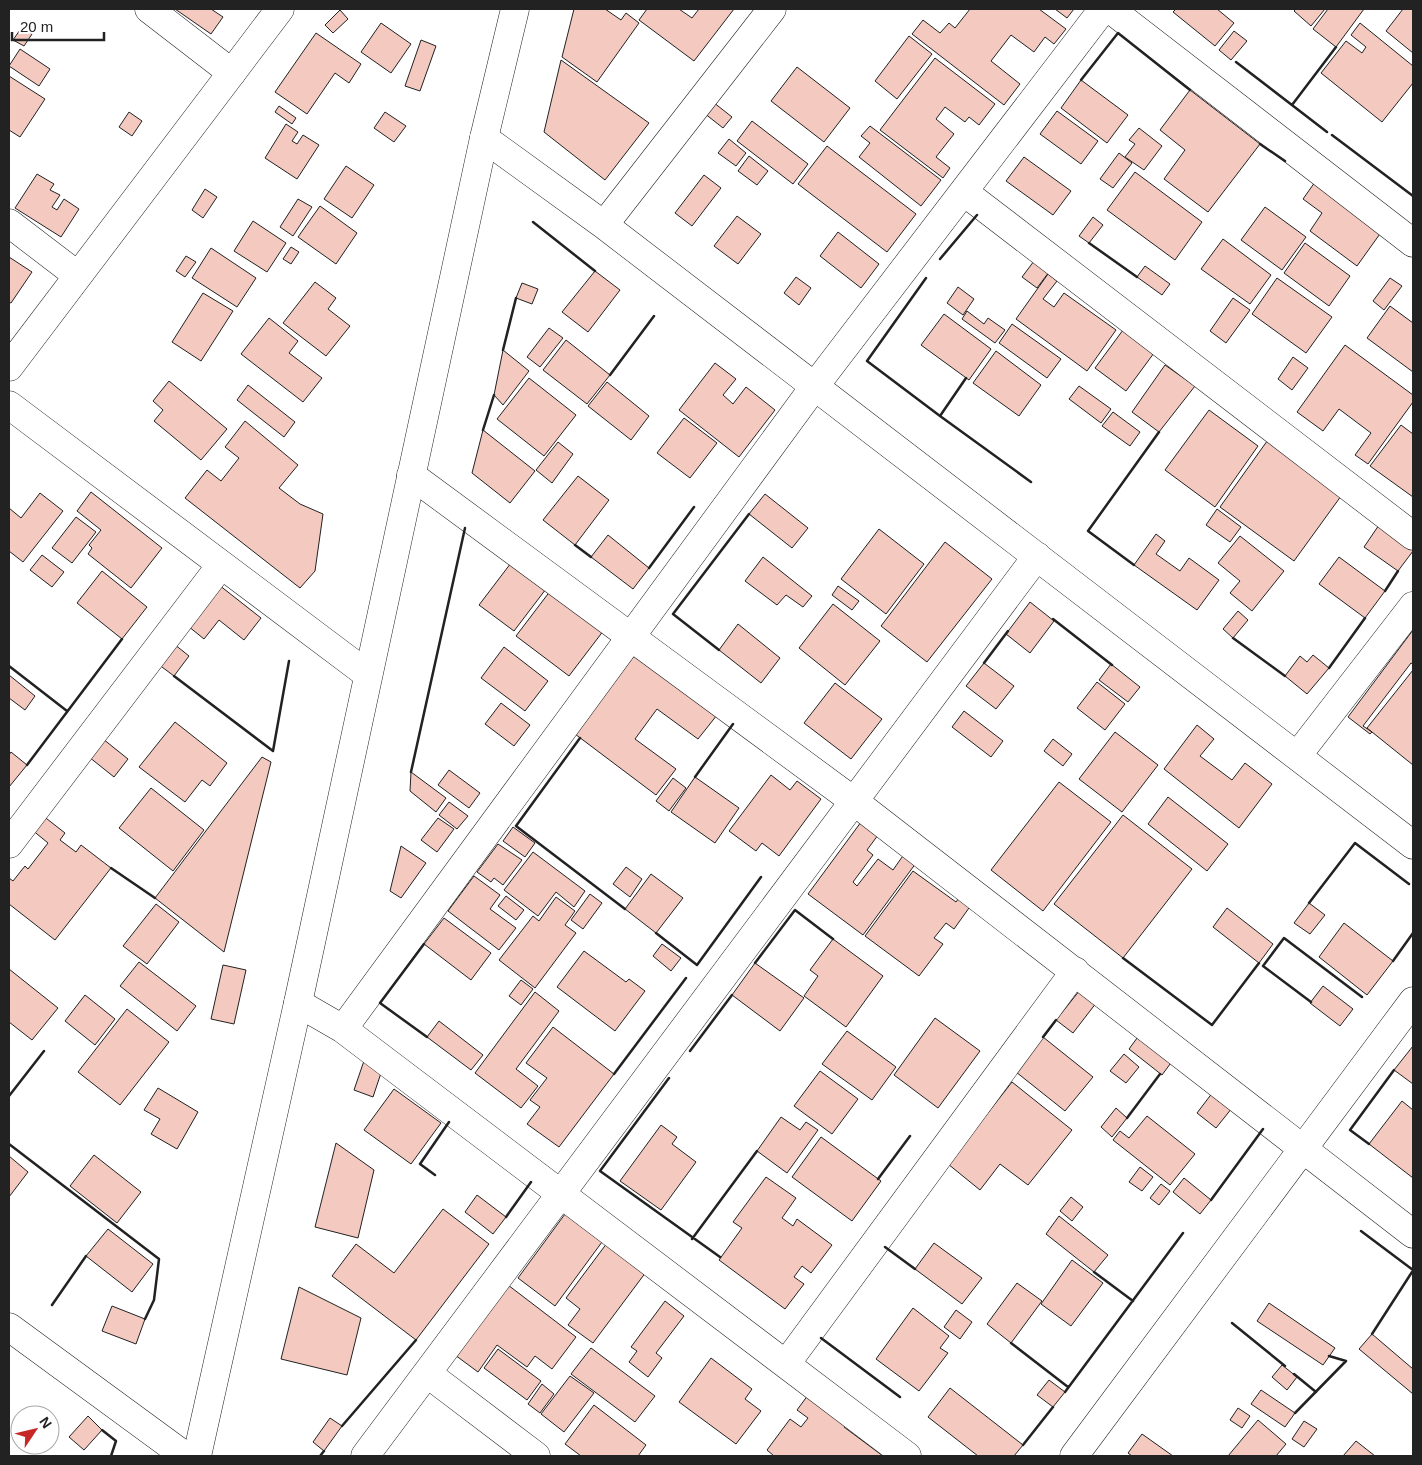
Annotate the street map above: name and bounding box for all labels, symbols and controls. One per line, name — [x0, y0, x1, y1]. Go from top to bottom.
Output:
scale bar — [12, 10, 105, 42]
text: 20 m — [20, 18, 53, 35]
north arrow — [10, 1405, 60, 1455]
text: N — [36, 1414, 55, 1431]

